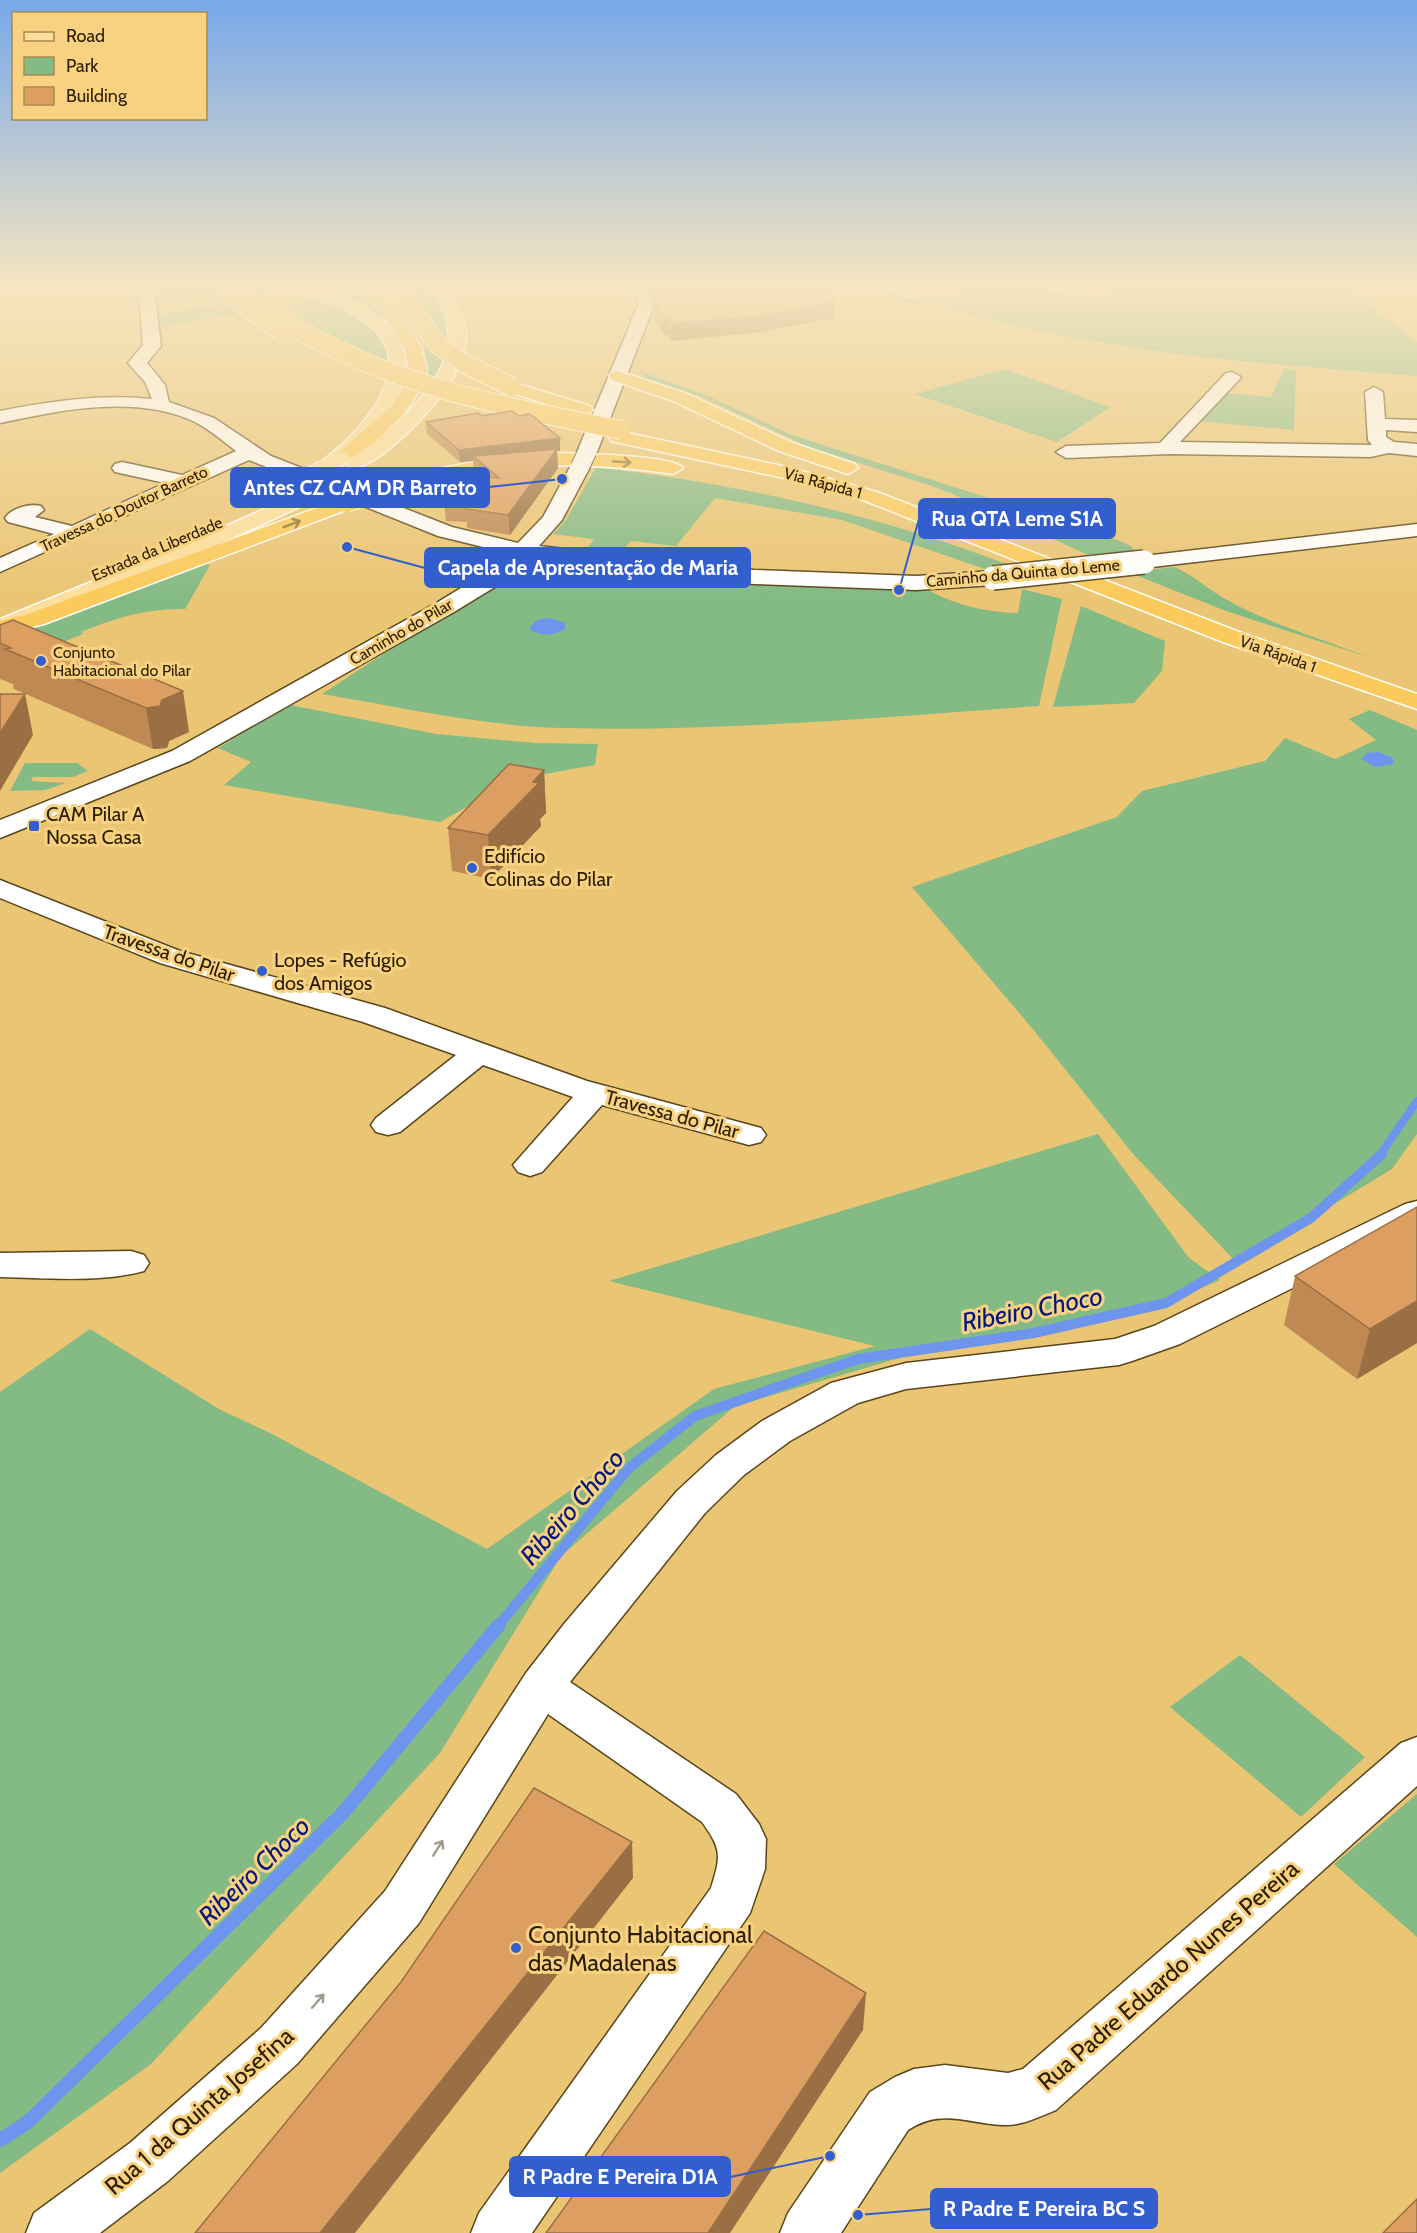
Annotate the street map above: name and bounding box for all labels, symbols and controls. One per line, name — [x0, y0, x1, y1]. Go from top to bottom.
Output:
legend — [12, 12, 207, 120]
text: Road — [66, 25, 105, 47]
text: Park — [66, 55, 99, 77]
text: Building — [66, 85, 128, 107]
one-way arrow — [612, 457, 632, 468]
street label: Travessa do Doutor Barreto — [37, 462, 211, 556]
street label: Via Rápida 1 — [782, 463, 864, 503]
callout: Antes CZ CAM DR Barreto — [231, 468, 489, 507]
text: Antes CZ CAM DR Barreto — [243, 475, 477, 500]
callout: Rua QTA Leme S1A — [919, 499, 1115, 538]
text: Rua QTA Leme S1A — [931, 506, 1104, 531]
street label: Estrada da Liberdade — [89, 513, 225, 585]
one-way arrow — [282, 517, 301, 528]
callout: Capela de Apresentação de Maria — [425, 548, 750, 587]
text: Capela de Apresentação de Maria — [438, 555, 739, 580]
street label: Caminho da Quinta do Leme — [925, 555, 1121, 591]
street label: Caminho do Pilar — [346, 594, 456, 669]
street label: Via Rápida 1 — [1237, 631, 1319, 677]
place label: Conjunto Habitacional do Pilar — [53, 643, 192, 680]
marker: Conjunto Habitacional do Pilar — [34, 654, 48, 668]
place label: CAM Pilar A Nossa Casa — [46, 802, 145, 849]
marker: CAM Pilar A Nossa Casa — [27, 819, 41, 833]
place label: Edifício Colinas do Pilar — [484, 844, 613, 891]
marker: Edifício Colinas do Pilar — [465, 861, 479, 875]
street label: Travessa do Pilar — [100, 919, 239, 987]
place label: Lopes - Refúgio dos Amigos — [274, 948, 407, 995]
marker: Lopes - Refúgio dos Amigos — [255, 964, 269, 978]
street label: Travessa do Pilar — [602, 1085, 742, 1144]
water label: Ribeiro Choco — [959, 1280, 1105, 1338]
water label: Ribeiro Choco — [513, 1443, 631, 1571]
water label: Ribeiro Choco — [192, 1810, 316, 1932]
one-way arrow — [433, 1840, 445, 1857]
street label: Rua Padre Eduardo Nunes Pereira — [1032, 1854, 1305, 2096]
place label: Conjunto Habitacional das Madalenas — [528, 1920, 753, 1977]
marker: Conjunto Habitacional das Madalenas — [509, 1941, 523, 1955]
one-way arrow — [311, 1994, 325, 2009]
street label: Rua 1 da Quinta Josefina — [99, 2021, 300, 2201]
callout: R Padre E Pereira D1A — [510, 2157, 730, 2196]
text: R Padre E Pereira D1A — [522, 2164, 718, 2189]
callout: R Padre E Pereira BC S — [931, 2189, 1157, 2228]
text: R Padre E Pereira BC S — [943, 2196, 1145, 2221]

